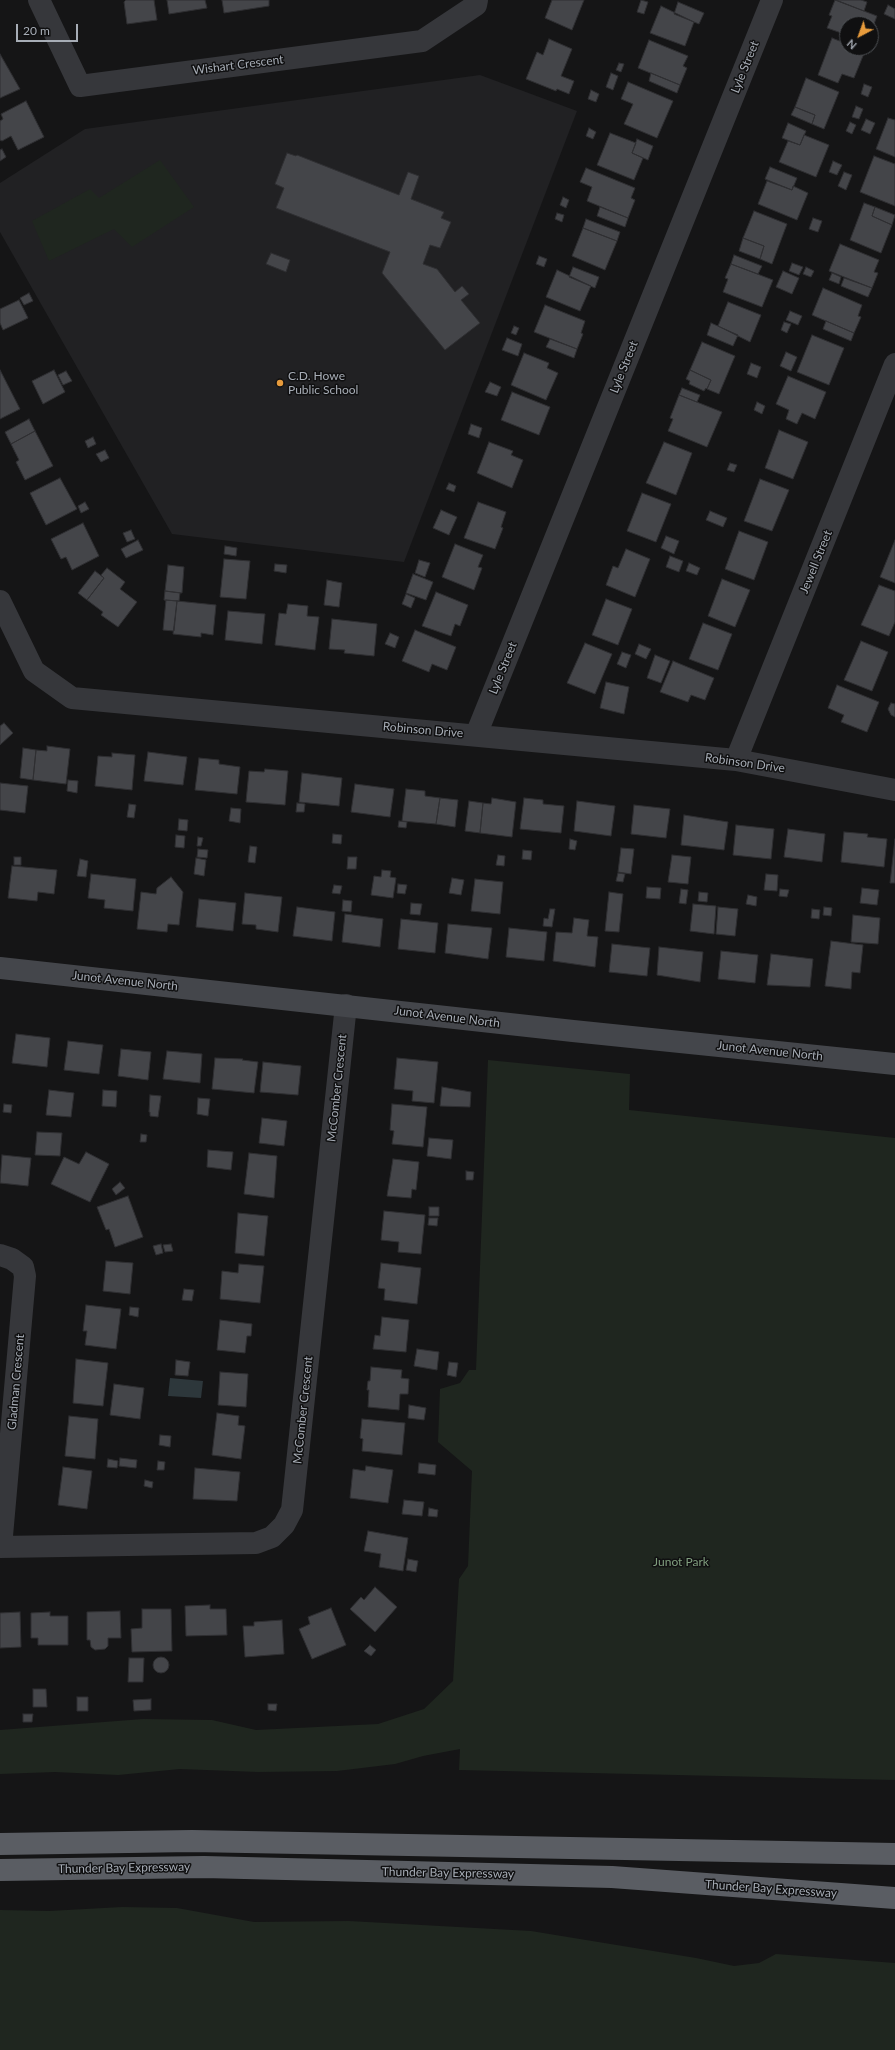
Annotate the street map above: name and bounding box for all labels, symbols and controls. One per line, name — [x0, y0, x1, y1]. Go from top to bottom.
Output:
scale bar — [18, 16, 80, 42]
north arrow — [839, 16, 879, 56]
text: 20 m — [23, 23, 50, 38]
text: N — [844, 37, 859, 52]
street label: Lyle Street — [728, 39, 762, 95]
street label: Wishart Crescent — [192, 52, 284, 78]
street label: Lyle Street — [607, 339, 641, 395]
place label: C.D. Howe Public School — [288, 369, 358, 397]
marker: C.D. Howe Public School — [275, 378, 285, 388]
street label: Jewell Street — [797, 528, 835, 596]
street label: Lyle Street — [486, 640, 520, 696]
street label: Robinson Drive — [382, 719, 464, 741]
street label: Robinson Drive — [704, 750, 786, 776]
street label: Junot Avenue North — [71, 968, 179, 994]
street label: Junot Avenue North — [393, 1003, 501, 1031]
street label: McComber Crescent — [324, 1033, 350, 1143]
street label: Junot Avenue North — [716, 1038, 824, 1064]
street label: Gladman Crescent — [5, 1333, 27, 1431]
street label: McComber Crescent — [290, 1355, 316, 1465]
park label: Junot Park — [653, 1555, 709, 1569]
street label: Thunder Bay Expressway — [58, 1860, 190, 1876]
street label: Thunder Bay Expressway — [382, 1865, 514, 1881]
street label: Thunder Bay Expressway — [705, 1877, 837, 1901]

